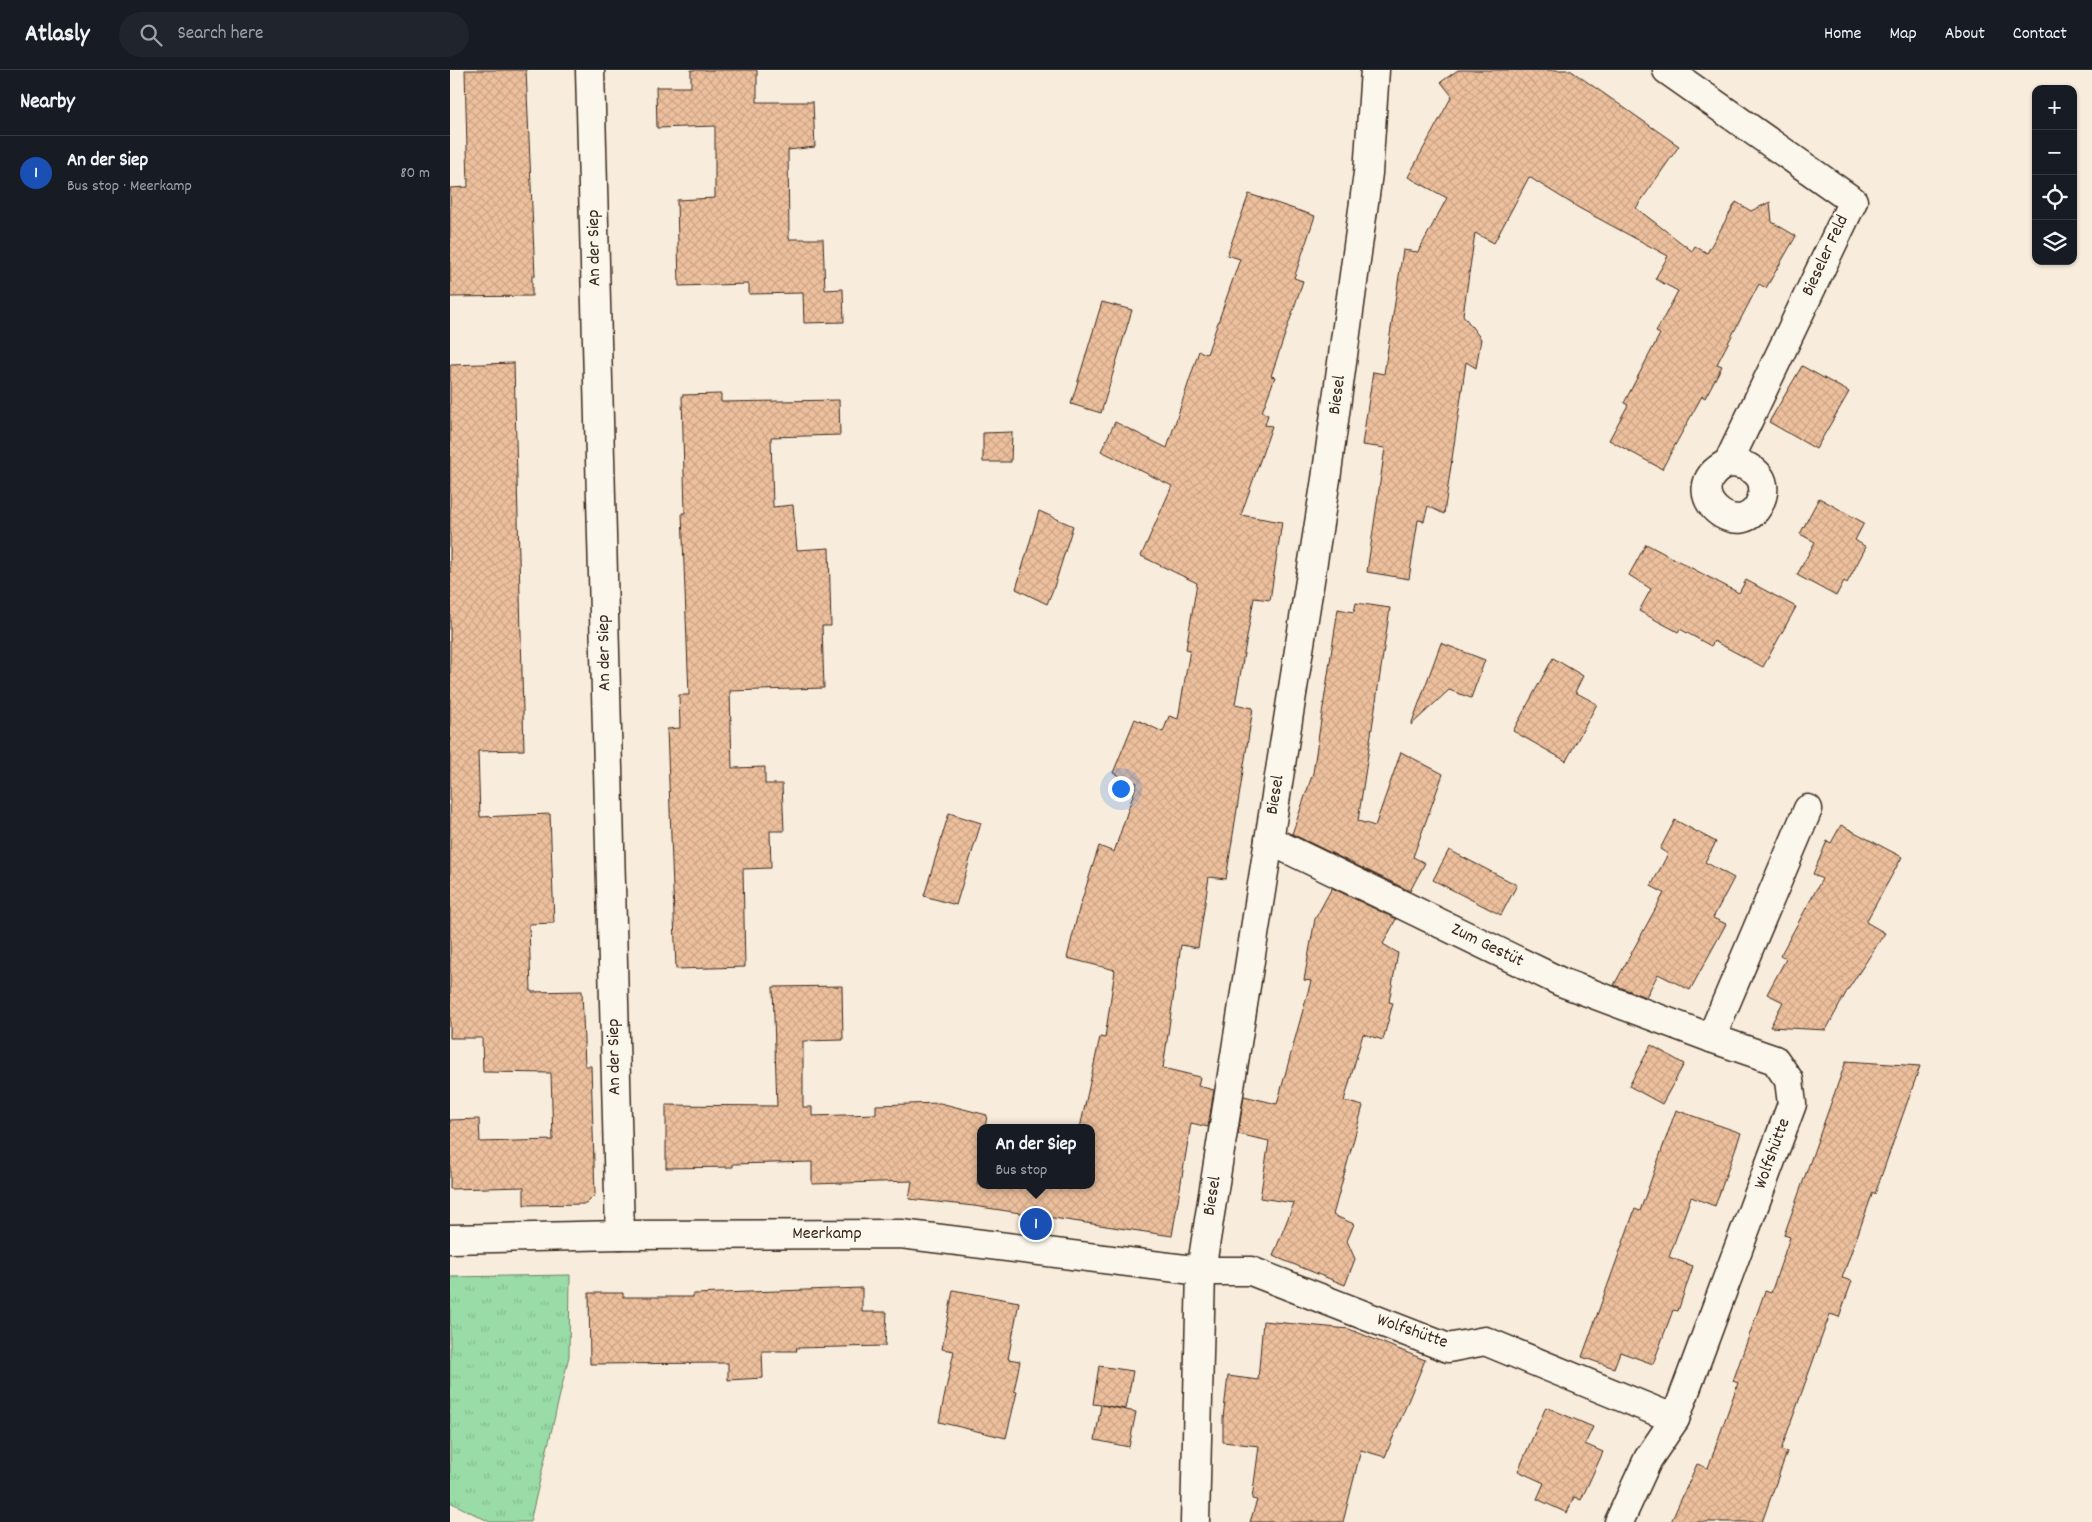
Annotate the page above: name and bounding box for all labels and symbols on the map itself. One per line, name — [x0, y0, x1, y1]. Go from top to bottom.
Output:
street label: An der Siep — [582, 209, 608, 287]
street label: Bieseler Feld — [1796, 211, 1856, 301]
street label: Biesel — [1323, 373, 1353, 416]
street label: An der Siep — [592, 614, 618, 692]
street label: Biesel — [1261, 773, 1292, 816]
your location — [1108, 776, 1134, 802]
street label: Zum Gestüt — [1447, 918, 1528, 974]
street label: An der Siep — [602, 1018, 628, 1096]
street label: Wolfshütte — [1749, 1115, 1797, 1193]
street label: Biesel — [1198, 1174, 1229, 1217]
pin: 1 — [1020, 1205, 1052, 1243]
street label: Meerkamp — [792, 1222, 862, 1247]
street label: Wolfshütte — [1373, 1308, 1451, 1356]

